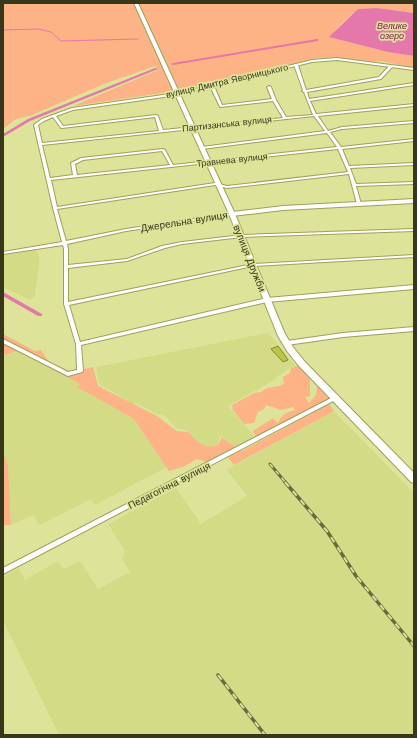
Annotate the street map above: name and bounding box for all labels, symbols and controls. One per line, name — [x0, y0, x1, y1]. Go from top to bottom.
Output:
water label: Велике озеро — [377, 21, 407, 41]
street label: вулиця Дмитра Яворницького — [165, 62, 289, 100]
street label: Партизанська вулиця — [182, 114, 272, 134]
street label: Травнева вулиця — [196, 151, 268, 169]
street label: Джерельна вулиця — [140, 209, 228, 234]
street label: вулиця Дружби — [231, 223, 268, 293]
street label: Педагогічна вулиця — [126, 460, 212, 511]

